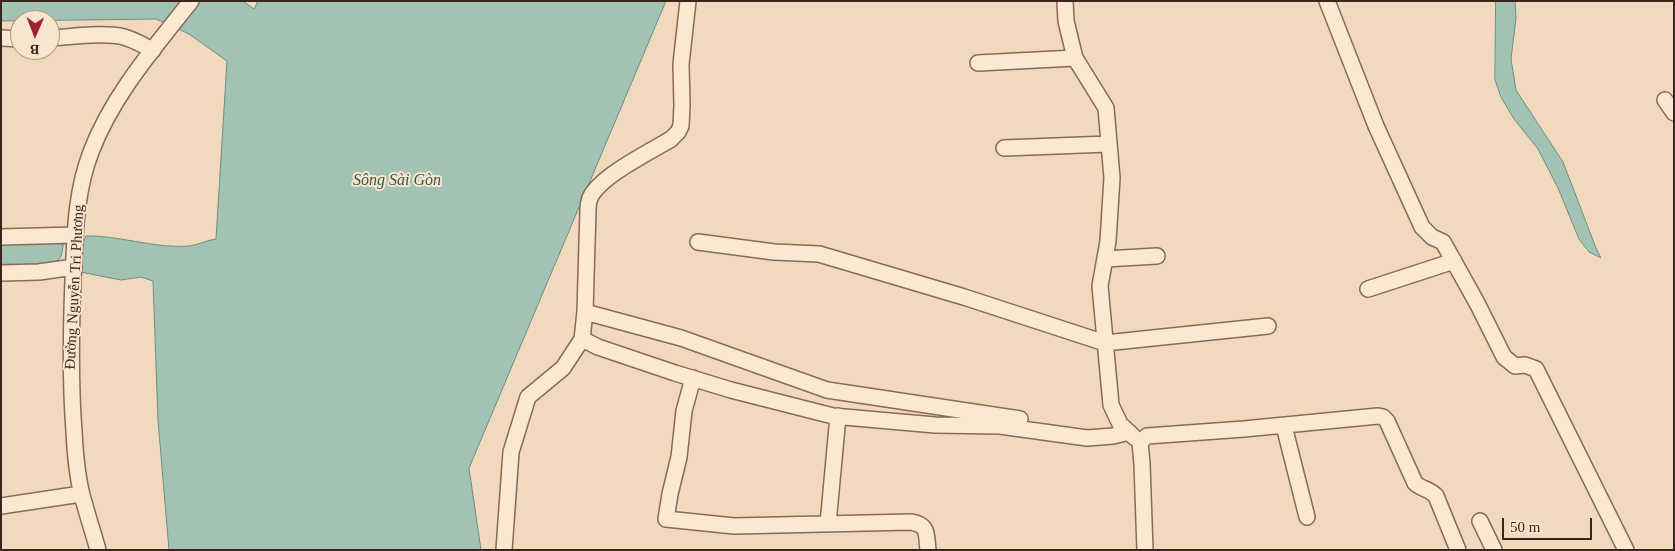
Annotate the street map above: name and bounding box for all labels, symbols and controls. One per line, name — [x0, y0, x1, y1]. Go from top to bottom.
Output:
north arrow — [10, 10, 60, 60]
text: B — [30, 42, 40, 57]
water label: Sông Sài Gòn — [353, 171, 441, 191]
street label: Đường Nguyễn Tri Phương — [62, 204, 88, 370]
scale bar — [1505, 508, 1595, 540]
text: 50 m — [1510, 519, 1540, 535]

